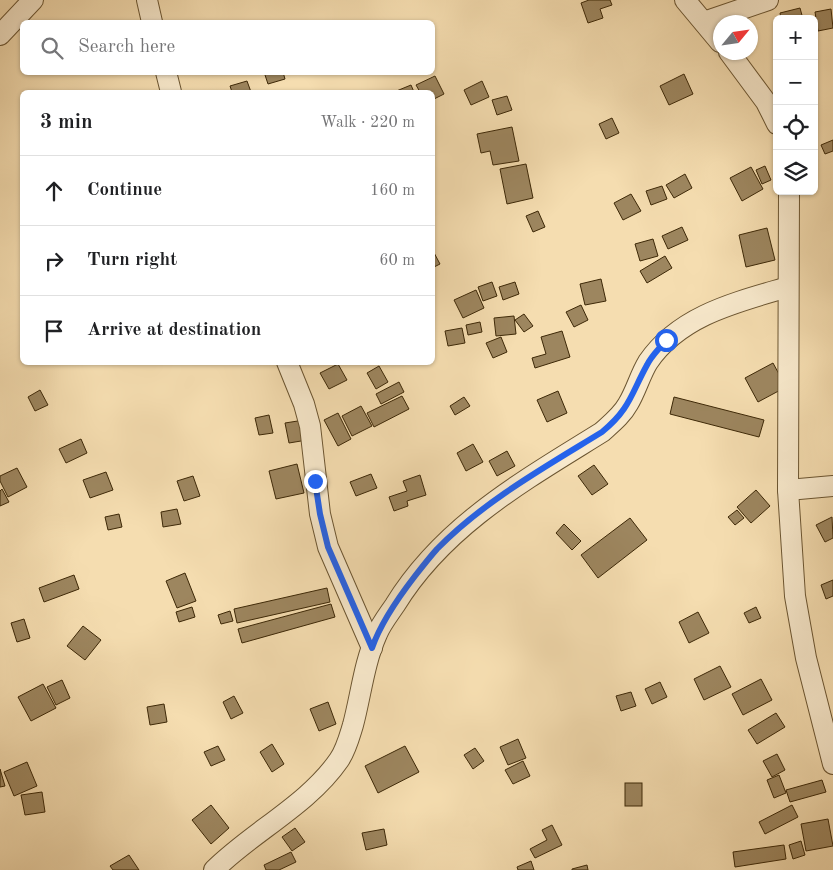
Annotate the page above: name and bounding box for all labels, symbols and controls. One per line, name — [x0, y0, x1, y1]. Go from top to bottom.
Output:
north arrow — [713, 15, 758, 60]
map controls — [773, 15, 818, 195]
button: + — [773, 15, 818, 60]
search box — [20, 20, 435, 75]
icon: search — [38, 34, 66, 62]
text: Search here — [78, 38, 175, 57]
button: − — [773, 60, 818, 105]
button: locate — [773, 105, 818, 150]
text: 3 min — [40, 112, 93, 133]
text: Walk · 220 m — [320, 115, 415, 131]
button: layers — [773, 150, 818, 195]
icon: ahead — [40, 177, 68, 205]
text: Continue — [87, 181, 162, 200]
text: 160 m — [370, 183, 415, 199]
icon: right — [40, 247, 68, 275]
text: Turn right — [87, 251, 177, 270]
text: 60 m — [379, 253, 415, 269]
icon: arrive — [40, 317, 68, 345]
text: Arrive at destination — [87, 321, 261, 340]
route start — [655, 329, 678, 352]
route end — [304, 470, 327, 493]

